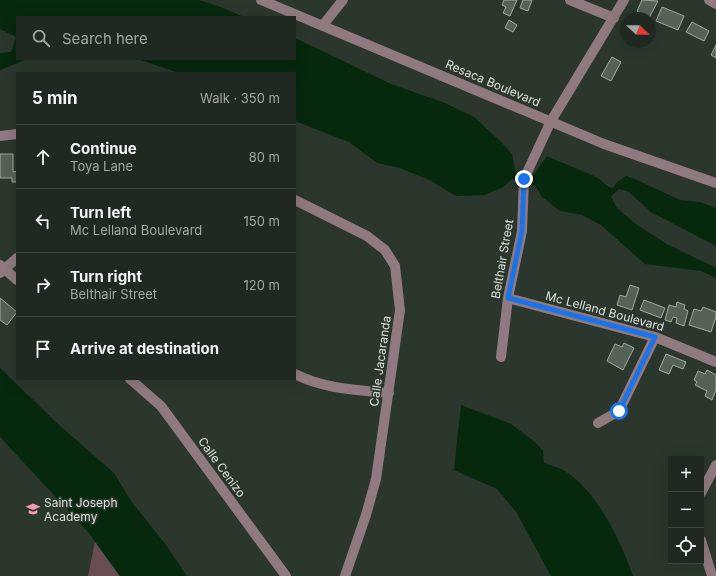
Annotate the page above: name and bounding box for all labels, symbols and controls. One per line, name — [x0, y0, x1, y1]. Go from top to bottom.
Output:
north arrow — [620, 12, 656, 48]
search box — [16, 16, 296, 60]
icon: search — [30, 27, 52, 49]
text: Search here — [62, 29, 148, 48]
street label: Resaca Boulevard — [443, 56, 543, 110]
text: 5 min — [32, 88, 78, 108]
text: Walk · 350 m — [200, 90, 280, 106]
text: Continue — [70, 139, 137, 158]
icon: ahead — [32, 146, 54, 168]
text: 80 m — [249, 149, 280, 165]
text: Toya Lane — [70, 158, 133, 174]
route end — [515, 170, 533, 188]
text: Turn left — [70, 203, 131, 222]
icon: left — [32, 210, 54, 232]
text: 150 m — [244, 213, 280, 229]
street label: Belthair Street — [488, 218, 516, 300]
text: Mc Lelland Boulevard — [70, 222, 202, 238]
text: Turn right — [70, 267, 142, 286]
icon: right — [32, 274, 54, 296]
text: 120 m — [244, 277, 280, 293]
text: Belthair Street — [70, 286, 157, 302]
street label: Mc Lelland Boulevard — [544, 288, 666, 334]
street label: Calle Jacaranda — [366, 315, 394, 407]
icon: arrive — [32, 338, 54, 360]
text: Arrive at destination — [70, 339, 219, 358]
route start — [610, 402, 628, 420]
street label: Calle Cenizo — [195, 434, 249, 500]
map controls — [668, 456, 704, 564]
button: + — [668, 456, 704, 492]
button: − — [668, 492, 704, 528]
place label: Saint Joseph Academy — [44, 495, 118, 524]
school or university icon: Saint Joseph Academy — [25, 501, 41, 517]
button: locate — [668, 528, 704, 564]

